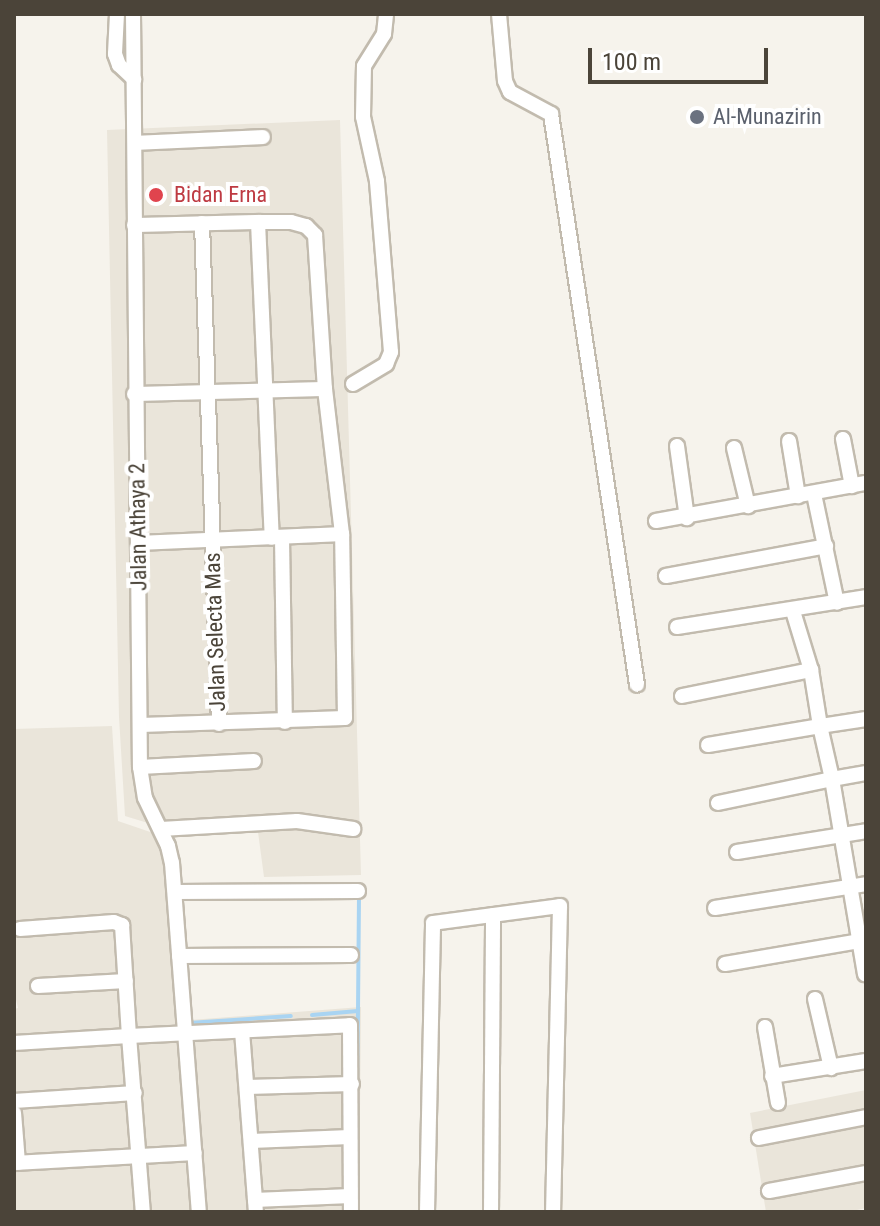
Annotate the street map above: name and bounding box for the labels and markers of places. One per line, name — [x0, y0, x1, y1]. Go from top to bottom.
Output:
place label: Al-Munazirin — [713, 104, 822, 130]
marker: Al-Munazirin — [688, 108, 706, 126]
place label: Bidan Erna — [174, 182, 267, 208]
marker: Bidan Erna — [145, 184, 167, 206]

